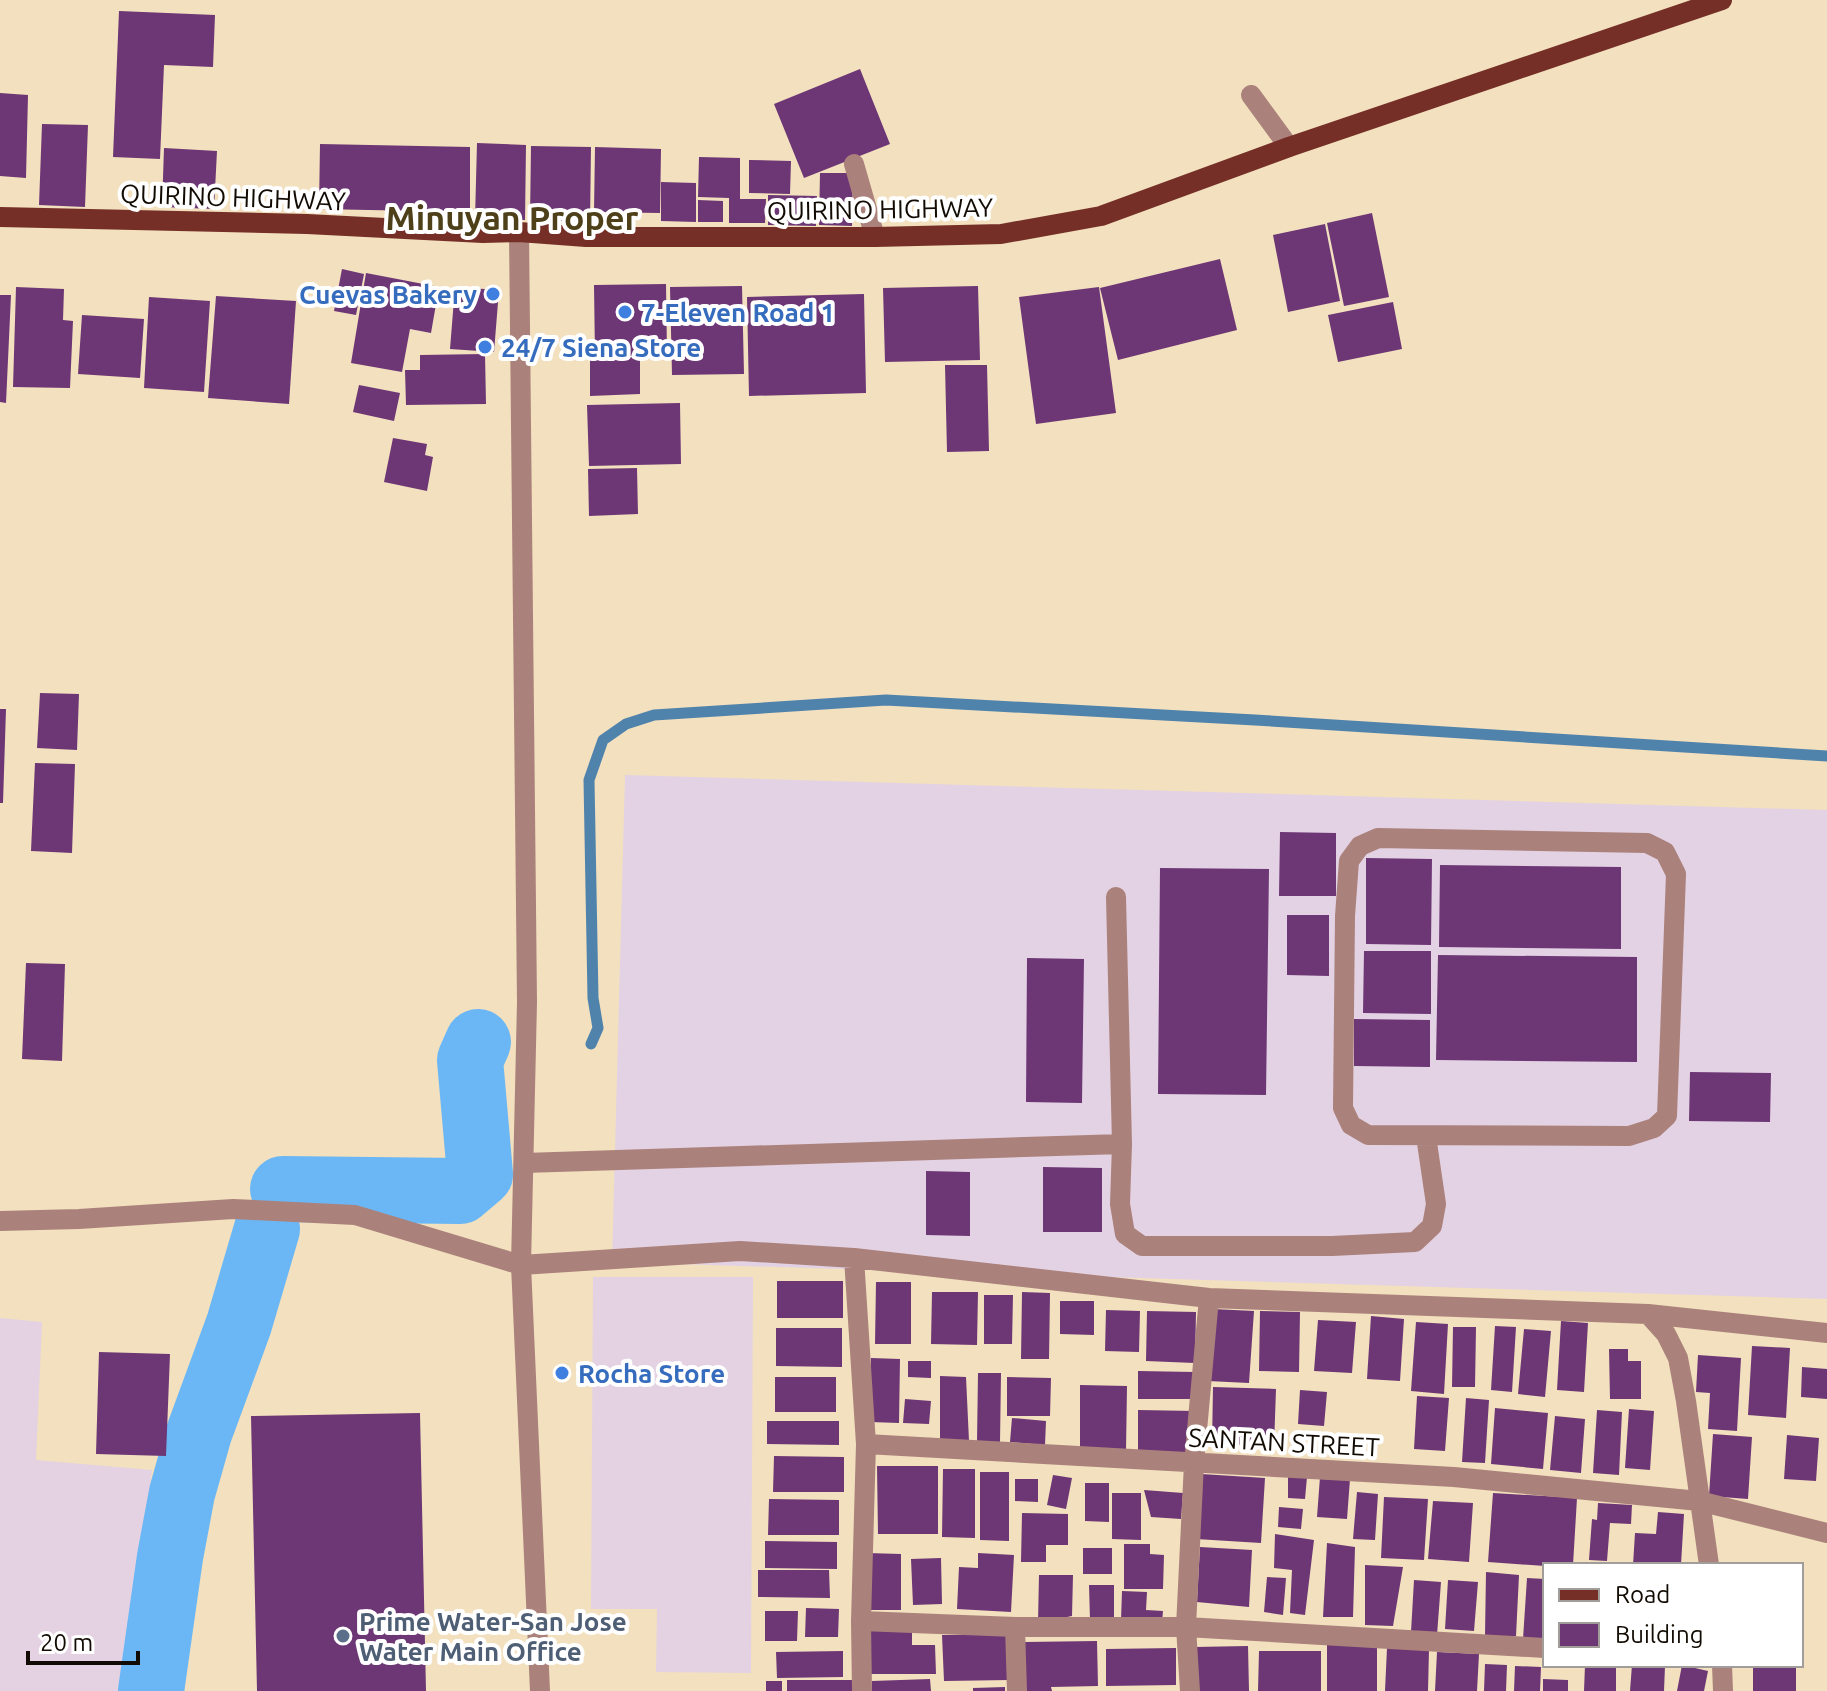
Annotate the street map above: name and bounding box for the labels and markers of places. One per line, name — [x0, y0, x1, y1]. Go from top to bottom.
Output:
place label: Cuevas Bakery — [299, 280, 477, 309]
marker: Cuevas Bakery — [484, 285, 502, 303]
place label: 7-Eleven Road 1 — [641, 298, 835, 327]
marker: 7-Eleven Road 1 — [616, 303, 634, 321]
place label: 24/7 Siena Store — [501, 333, 701, 362]
marker: 24/7 Siena Store — [476, 338, 494, 356]
place label: Rocha Store — [578, 1359, 725, 1388]
marker: Rocha Store — [553, 1364, 571, 1382]
place label: Prime Water-San Jose Water Main Office — [359, 1607, 627, 1666]
marker: Prime Water-San Jose Water Main Office — [334, 1627, 352, 1645]

